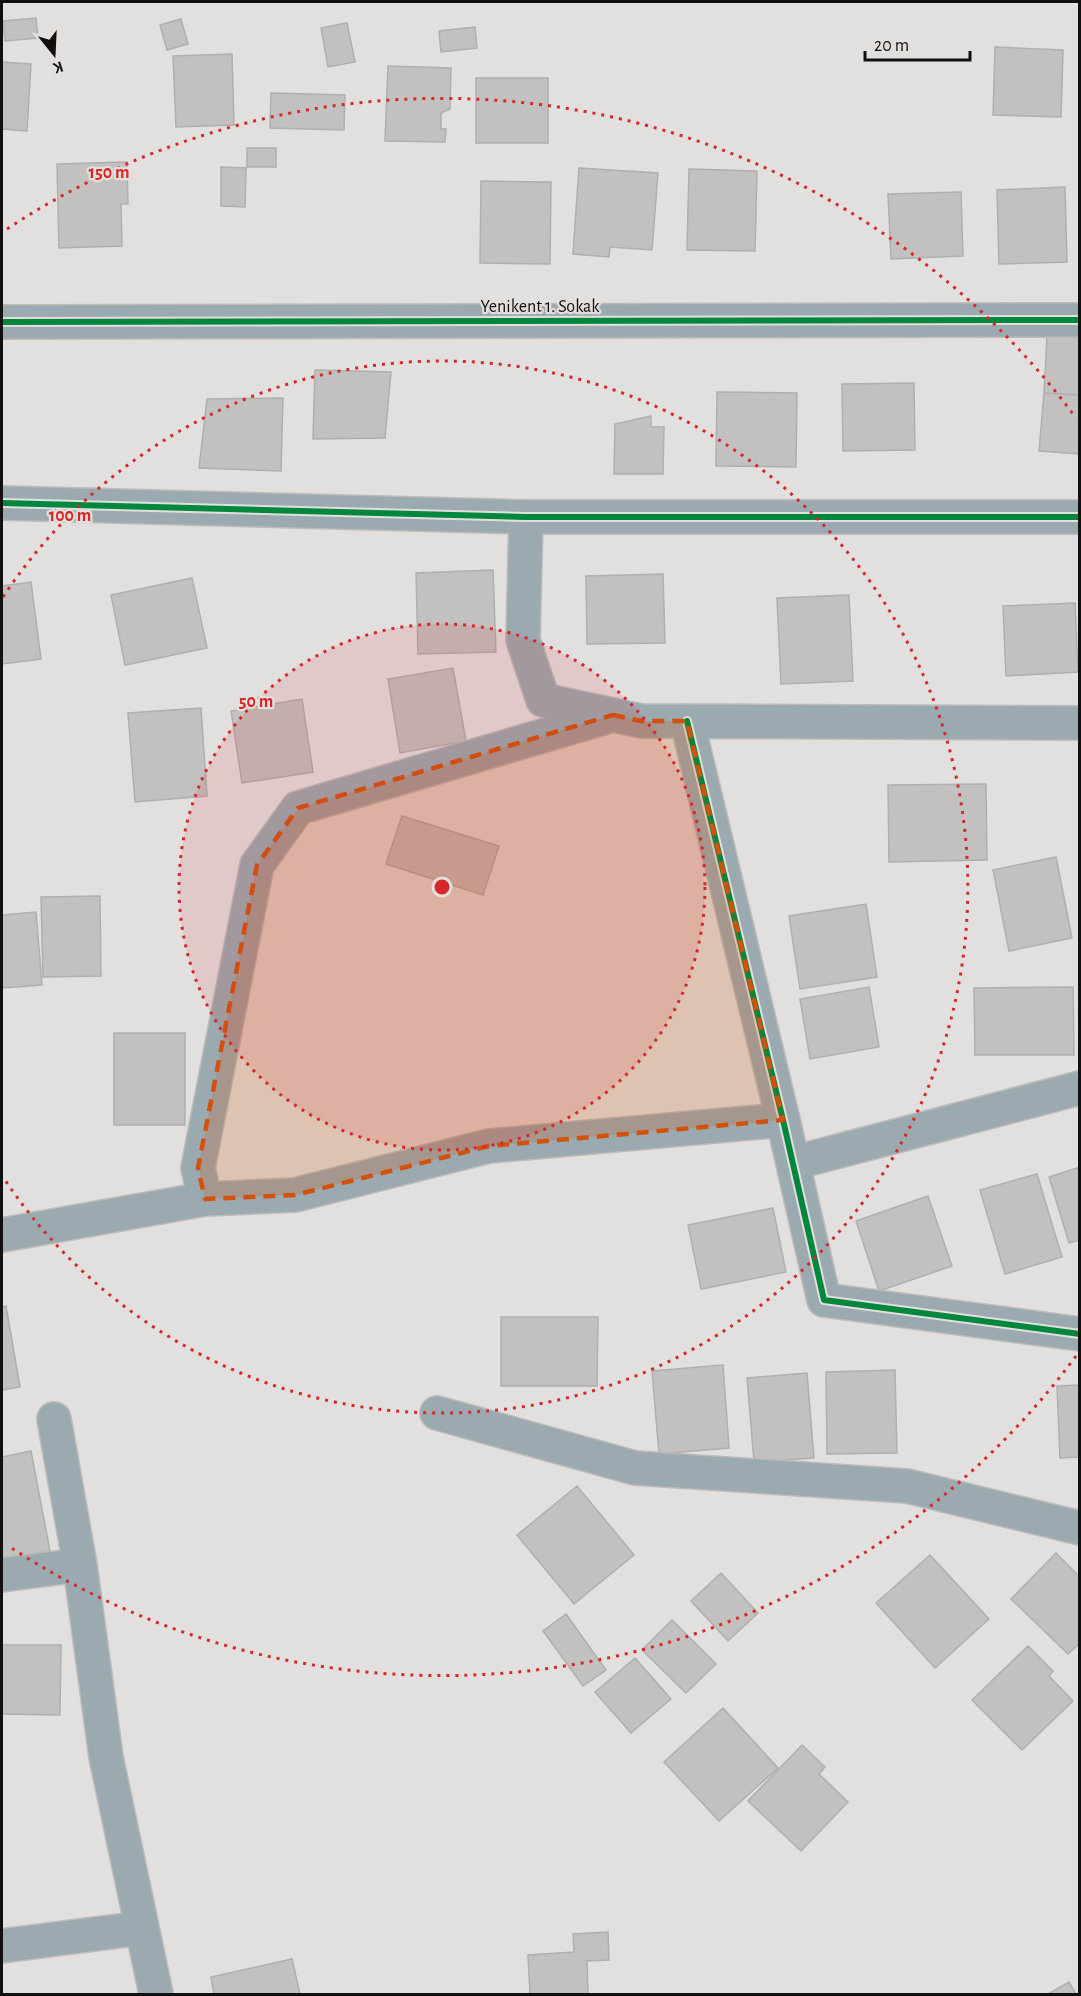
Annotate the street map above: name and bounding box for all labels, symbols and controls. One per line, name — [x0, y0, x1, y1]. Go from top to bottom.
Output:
north arrow — [24, 24, 84, 84]
scale bar — [865, 24, 970, 62]
text: 20 m — [874, 37, 909, 55]
text: K — [51, 58, 65, 77]
text: 150 m — [89, 164, 129, 182]
street label: Yenikent 1. Sokak — [480, 298, 600, 316]
text: 100 m — [49, 507, 91, 525]
text: 50 m — [239, 693, 273, 711]
centre of rings — [432, 877, 452, 897]

